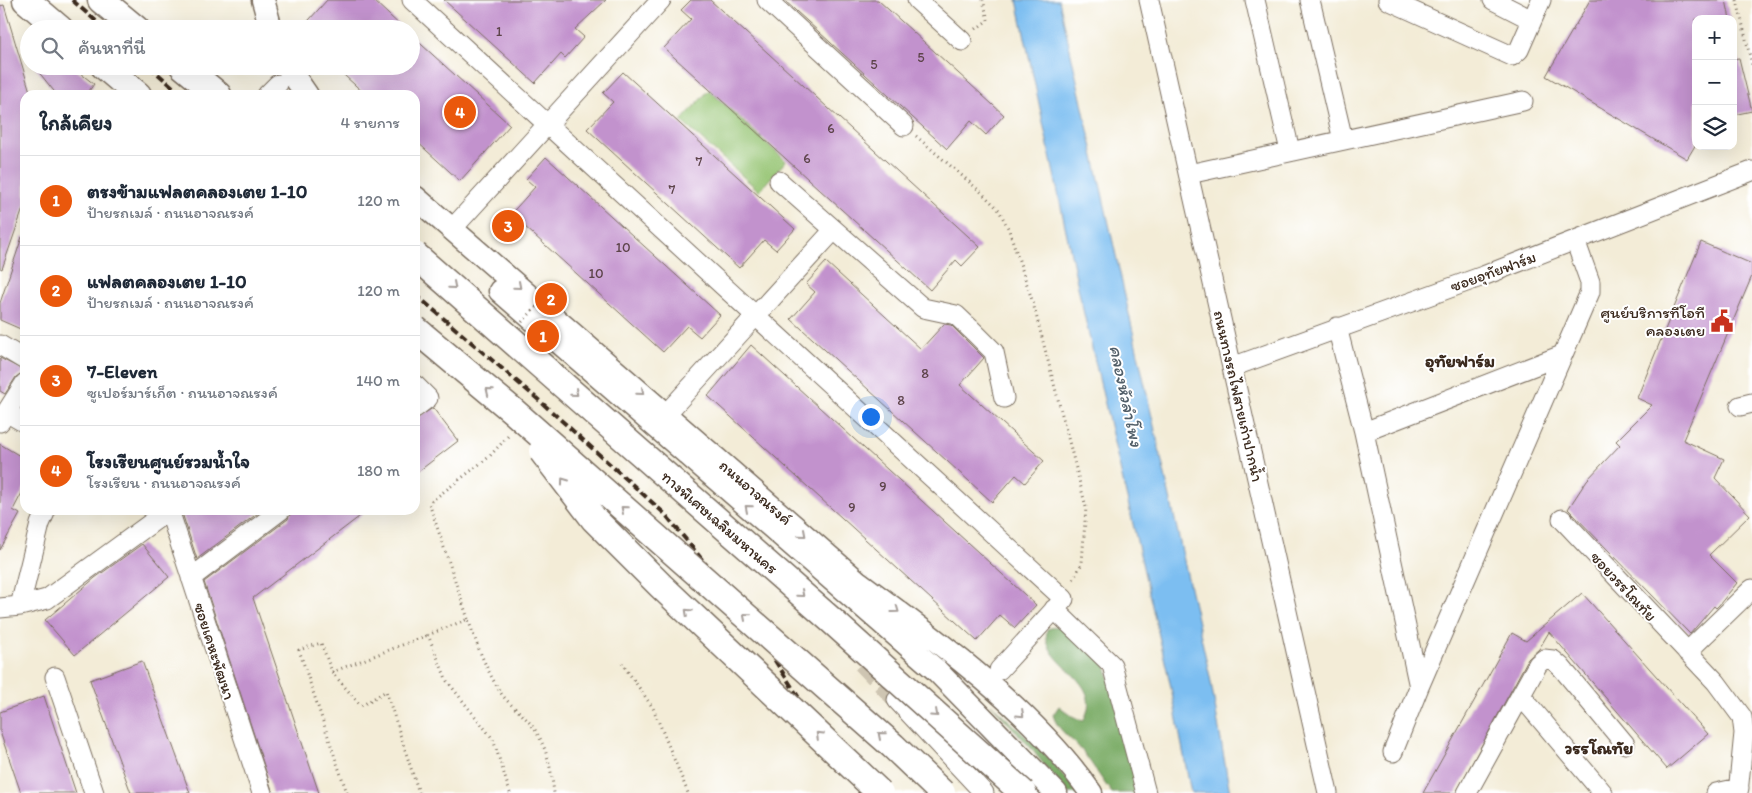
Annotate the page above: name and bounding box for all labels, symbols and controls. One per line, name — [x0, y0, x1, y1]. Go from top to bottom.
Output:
map controls — [1692, 15, 1737, 150]
button: + — [1692, 15, 1737, 60]
search box — [20, 20, 420, 75]
house number: 1 — [496, 23, 503, 40]
icon: search — [38, 34, 66, 62]
text: ค้นหาที่นี่ — [78, 36, 146, 59]
house number: 5 — [917, 49, 925, 66]
house number: 5 — [870, 56, 878, 73]
button: − — [1692, 60, 1737, 105]
pin: 4 — [444, 93, 476, 131]
button: layers — [1692, 105, 1737, 150]
text: ใกล้เคียง — [40, 110, 112, 135]
text: 4 รายการ — [340, 113, 400, 132]
house number: 6 — [827, 120, 835, 137]
house number: 6 — [803, 150, 811, 167]
house number: 7 — [696, 153, 703, 170]
text: ตรงข้ามแฟลตคลองเตย 1-10 — [87, 180, 307, 203]
house number: 7 — [669, 181, 676, 198]
text: 1 — [52, 191, 60, 210]
text: 120 m — [357, 191, 400, 210]
text: ป้ายรถเมล์ · ถนนอาจณรงค์ — [87, 203, 254, 222]
pin: 3 — [492, 207, 524, 245]
house number: 10 — [615, 239, 631, 256]
street label: ซอยอุทัยฟาร์ม — [1448, 247, 1539, 297]
house number: 10 — [588, 265, 604, 282]
text: แฟลตคลองเตย 1-10 — [87, 270, 247, 293]
one-way arrow — [447, 280, 456, 289]
one-way arrow — [512, 280, 521, 288]
pin: 2 — [535, 280, 567, 318]
text: 2 — [52, 281, 60, 300]
text: 120 m — [357, 281, 400, 300]
text: ป้ายรถเมล์ · ถนนอาจณรงค์ — [87, 293, 254, 312]
place label: ศูนย์บริการทีโอที คลองเตย — [1600, 303, 1705, 340]
public building icon: ศูนย์บริการทีโอที คลองเตย — [1709, 308, 1735, 334]
street label: ถนนทางรถไฟสายเก่าปากน้ำ — [1210, 309, 1268, 484]
pin: 1 — [527, 317, 559, 355]
water label: คลองหัวลำโพง — [1105, 343, 1148, 450]
district label: อุทัยฟาร์ม — [1425, 350, 1495, 373]
text: 7-Eleven — [87, 360, 158, 383]
house number: 8 — [921, 365, 929, 382]
text: 3 — [52, 371, 60, 390]
text: 140 m — [356, 371, 400, 390]
text: ซูเปอร์มาร์เก็ต · ถนนอาจณรงค์ — [87, 383, 278, 402]
one-way arrow — [635, 386, 644, 395]
one-way arrow — [485, 387, 494, 396]
one-way arrow — [569, 388, 578, 397]
house number: 8 — [897, 392, 905, 409]
your location — [858, 404, 884, 430]
text: โรงเรียนศูนย์รวมน้ำใจ — [87, 450, 250, 473]
street label: ถนนอาจณรงค์ — [715, 456, 796, 529]
text: 4 — [51, 461, 61, 480]
text: 180 m — [357, 461, 400, 480]
street label: ทางพิเศษเฉลิมมหานคร — [658, 467, 782, 578]
text: โรงเรียน · ถนนอาจณรงค์ — [87, 473, 241, 492]
one-way arrow — [562, 478, 570, 487]
house number: 9 — [879, 478, 887, 495]
house number: 9 — [848, 499, 856, 516]
one-way arrow — [745, 505, 754, 514]
one-way arrow — [621, 506, 630, 515]
one-way arrow — [797, 528, 806, 537]
street label: ซอยวรรโณทัย — [1587, 548, 1661, 625]
one-way arrow — [796, 588, 805, 597]
street label: ซอยเคหะพัฒนา — [190, 600, 239, 702]
one-way arrow — [890, 604, 900, 613]
one-way arrow — [685, 608, 694, 617]
one-way arrow — [743, 613, 752, 622]
one-way arrow — [930, 708, 939, 717]
one-way arrow — [1015, 708, 1024, 717]
one-way arrow — [815, 732, 824, 741]
one-way arrow — [878, 732, 887, 741]
district label: วรรโณทัย — [1565, 737, 1633, 759]

